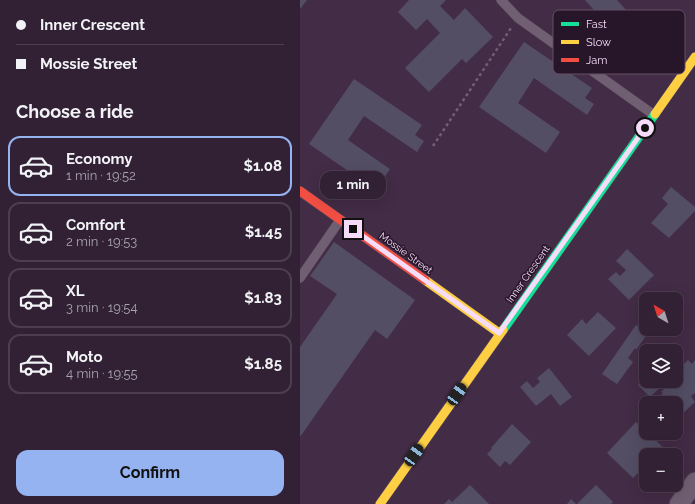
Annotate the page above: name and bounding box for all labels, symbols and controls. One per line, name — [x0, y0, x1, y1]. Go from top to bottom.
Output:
legend — [553, 10, 685, 74]
text: Inner Crescent — [40, 16, 145, 34]
text: Fast — [586, 18, 607, 31]
text: Slow — [586, 36, 611, 49]
text: Jam — [586, 54, 607, 67]
text: Mossie Street — [40, 55, 137, 73]
text: Choose a ride — [16, 101, 134, 122]
route start — [636, 119, 654, 137]
icon: car — [18, 148, 54, 184]
text: Economy — [66, 150, 133, 168]
text: $1.08 — [243, 157, 282, 175]
text: 1 min · 19:52 — [66, 168, 136, 183]
callout: 1 min — [320, 171, 386, 199]
text: 1 min — [337, 177, 369, 192]
icon: car — [18, 214, 54, 250]
text: Comfort — [66, 216, 125, 234]
route end — [344, 220, 362, 238]
text: $1.45 — [245, 223, 282, 241]
street label: Mossie Street — [377, 230, 435, 276]
text: 2 min · 19:53 — [66, 234, 137, 249]
street label: Inner Crescent — [504, 243, 552, 305]
icon: car — [18, 280, 54, 316]
text: XL — [66, 282, 84, 300]
text: $1.83 — [244, 289, 282, 307]
north arrow — [639, 292, 683, 336]
map controls — [639, 292, 683, 492]
text: 3 min · 19:54 — [66, 300, 138, 315]
button: layers — [639, 344, 683, 388]
icon: car — [18, 346, 54, 382]
text: Moto — [66, 348, 103, 366]
text: $1.85 — [244, 355, 282, 373]
text: 4 min · 19:55 — [66, 366, 138, 381]
car — [445, 381, 469, 407]
button: + — [639, 396, 683, 440]
car — [402, 442, 426, 468]
button: − — [639, 448, 683, 492]
button: Confirm — [16, 450, 284, 496]

